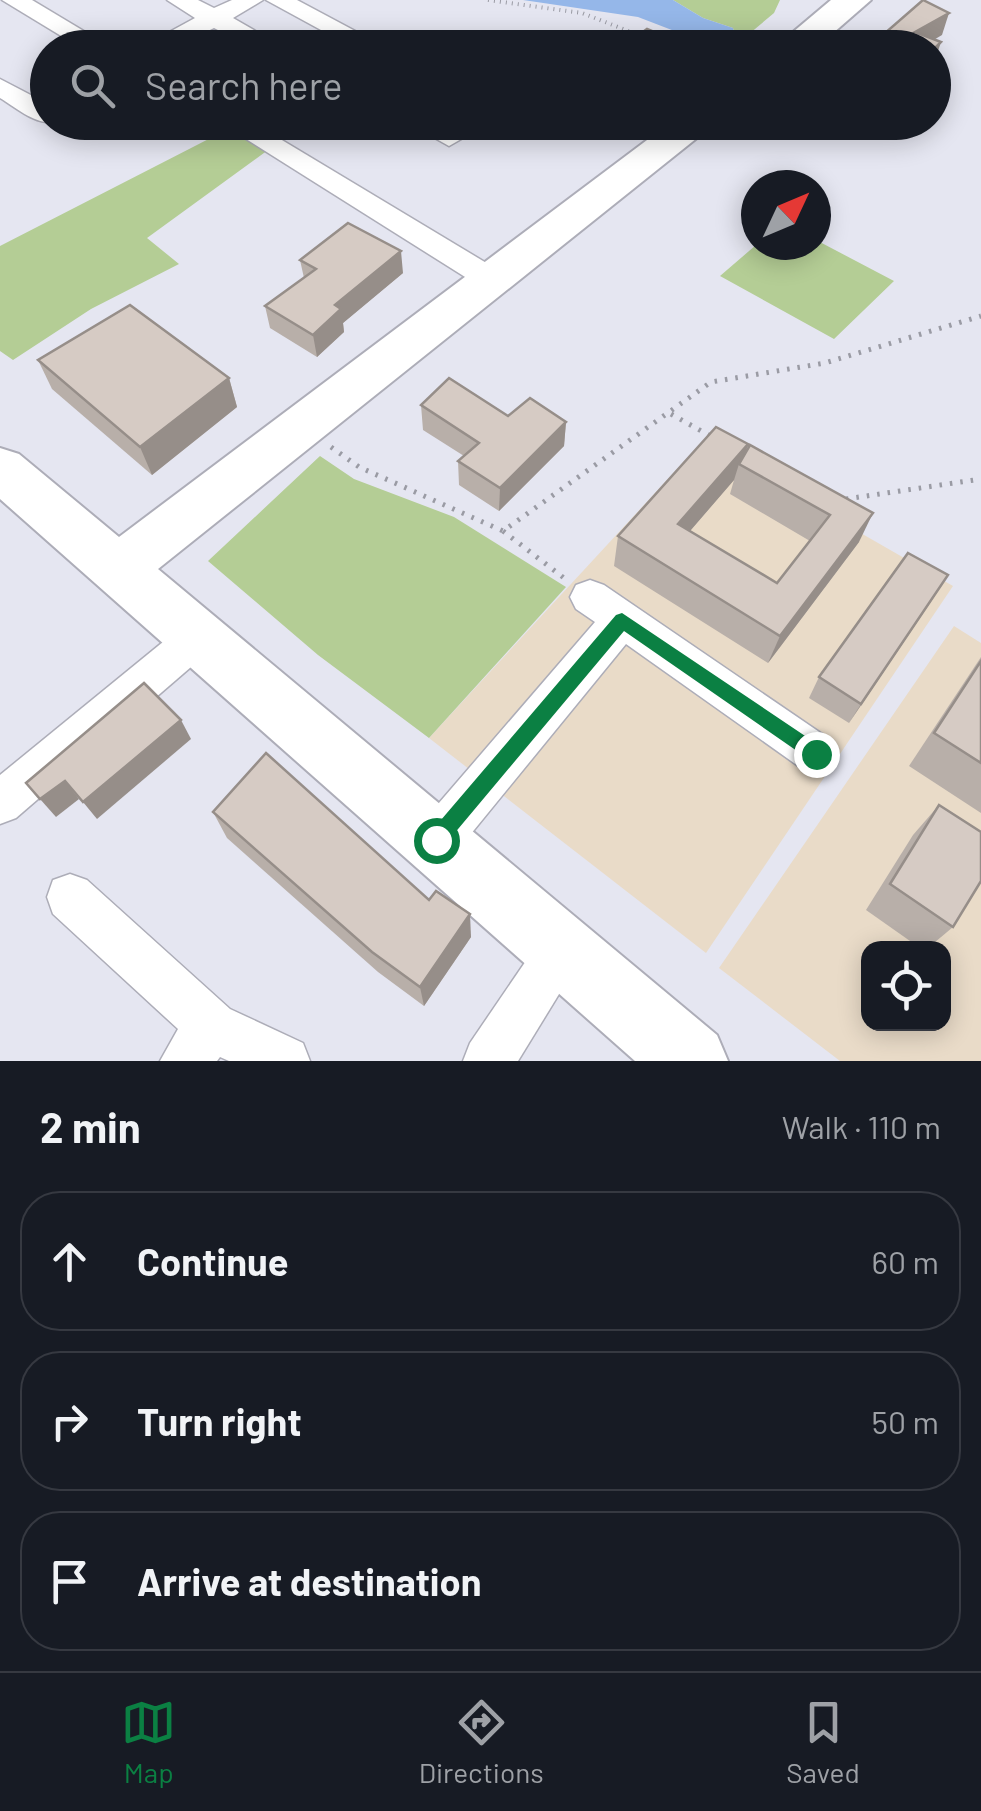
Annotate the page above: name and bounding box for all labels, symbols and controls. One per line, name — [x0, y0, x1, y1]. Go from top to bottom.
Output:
search box — [30, 30, 951, 140]
icon: search — [65, 58, 120, 113]
text: Search here — [145, 62, 343, 108]
north arrow — [741, 170, 831, 260]
route end — [794, 732, 840, 778]
route start — [414, 818, 460, 864]
map controls — [861, 941, 951, 1031]
button: locate — [861, 941, 951, 1031]
text: 2 min — [40, 1101, 141, 1151]
text: Walk · 110 m — [782, 1107, 941, 1145]
icon: ahead — [42, 1234, 97, 1289]
text: Continue — [137, 1238, 288, 1284]
text: 60 m — [872, 1242, 939, 1280]
icon: right — [42, 1394, 97, 1449]
text: Turn right — [137, 1398, 302, 1444]
text: 50 m — [872, 1402, 939, 1440]
icon: arrive — [42, 1554, 97, 1609]
text: Arrive at destination — [137, 1558, 482, 1604]
tab: Map — [121, 1695, 176, 1789]
tab: Directions — [419, 1695, 544, 1789]
tab: Saved — [786, 1695, 860, 1789]

